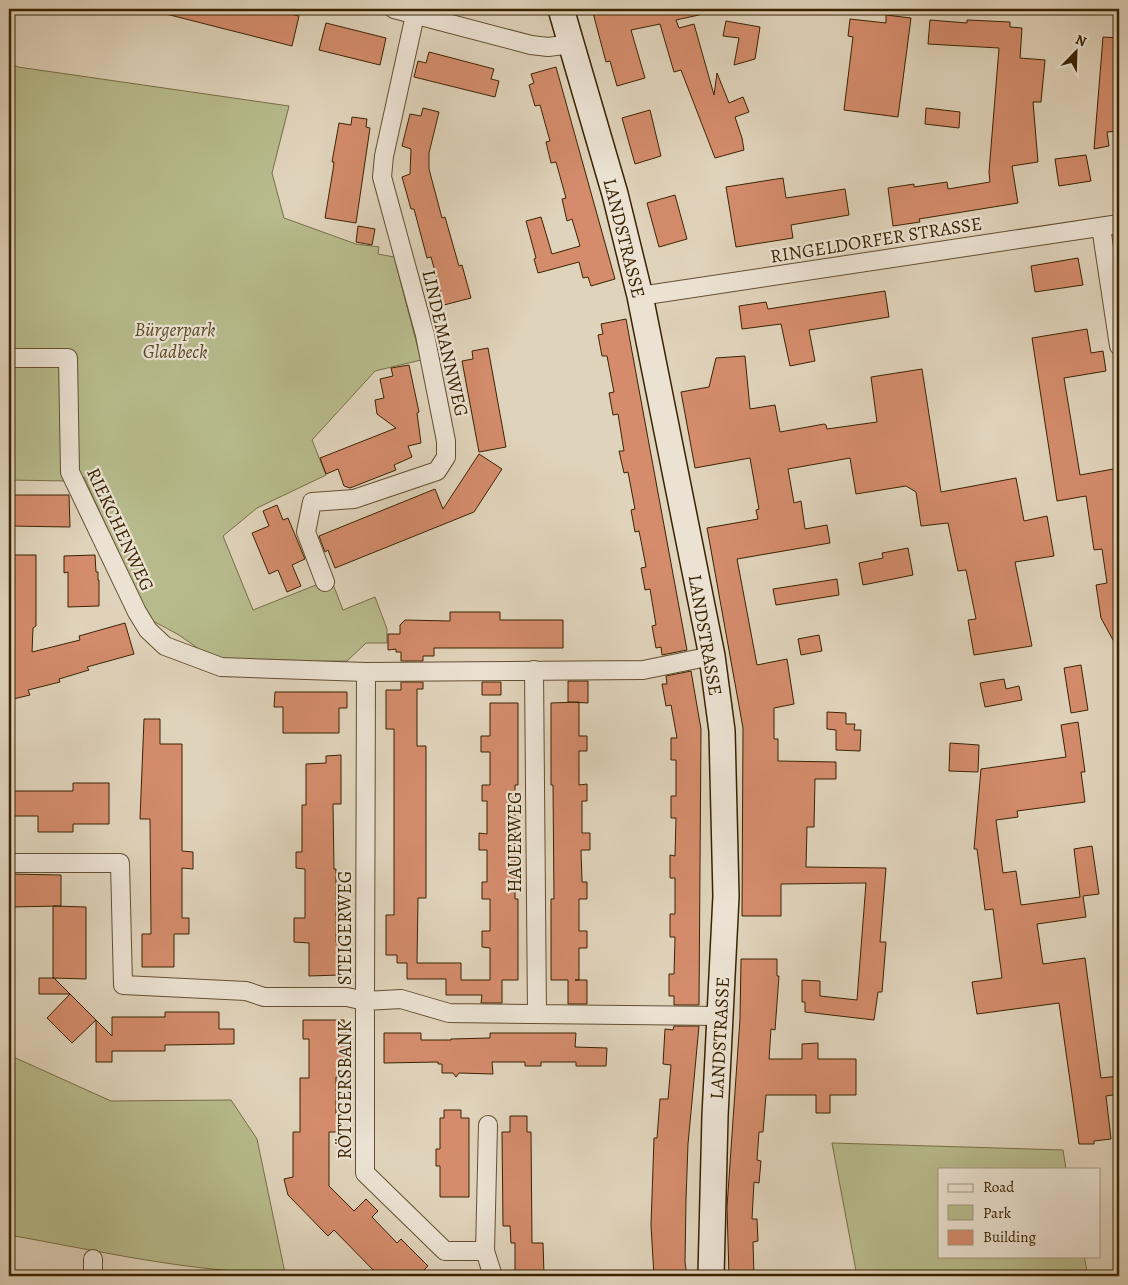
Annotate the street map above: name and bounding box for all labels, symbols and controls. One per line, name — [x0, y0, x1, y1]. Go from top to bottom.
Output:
north arrow — [1050, 28, 1100, 78]
text: N — [1072, 30, 1089, 51]
street label: LANDSTRASSE — [597, 176, 651, 301]
street label: RINGELDORFER STRASSE — [768, 210, 984, 270]
street label: LINDEMANNWEG — [415, 267, 475, 419]
park label: Bürgerpark Gladbeck — [134, 317, 216, 365]
street label: RIEKCHENWEG — [80, 463, 160, 595]
street label: LANDSTRASSE — [682, 572, 728, 698]
street label: HAUERWEG — [502, 791, 528, 893]
street label: STEIGERWEG — [332, 871, 358, 985]
street label: LANDSTRASSE — [704, 976, 736, 1100]
street label: RÖTTGERSBANK — [332, 1021, 358, 1159]
legend — [938, 1168, 1100, 1258]
text: Road — [983, 1177, 1015, 1197]
text: Park — [983, 1203, 1012, 1223]
text: Building — [983, 1227, 1036, 1247]

